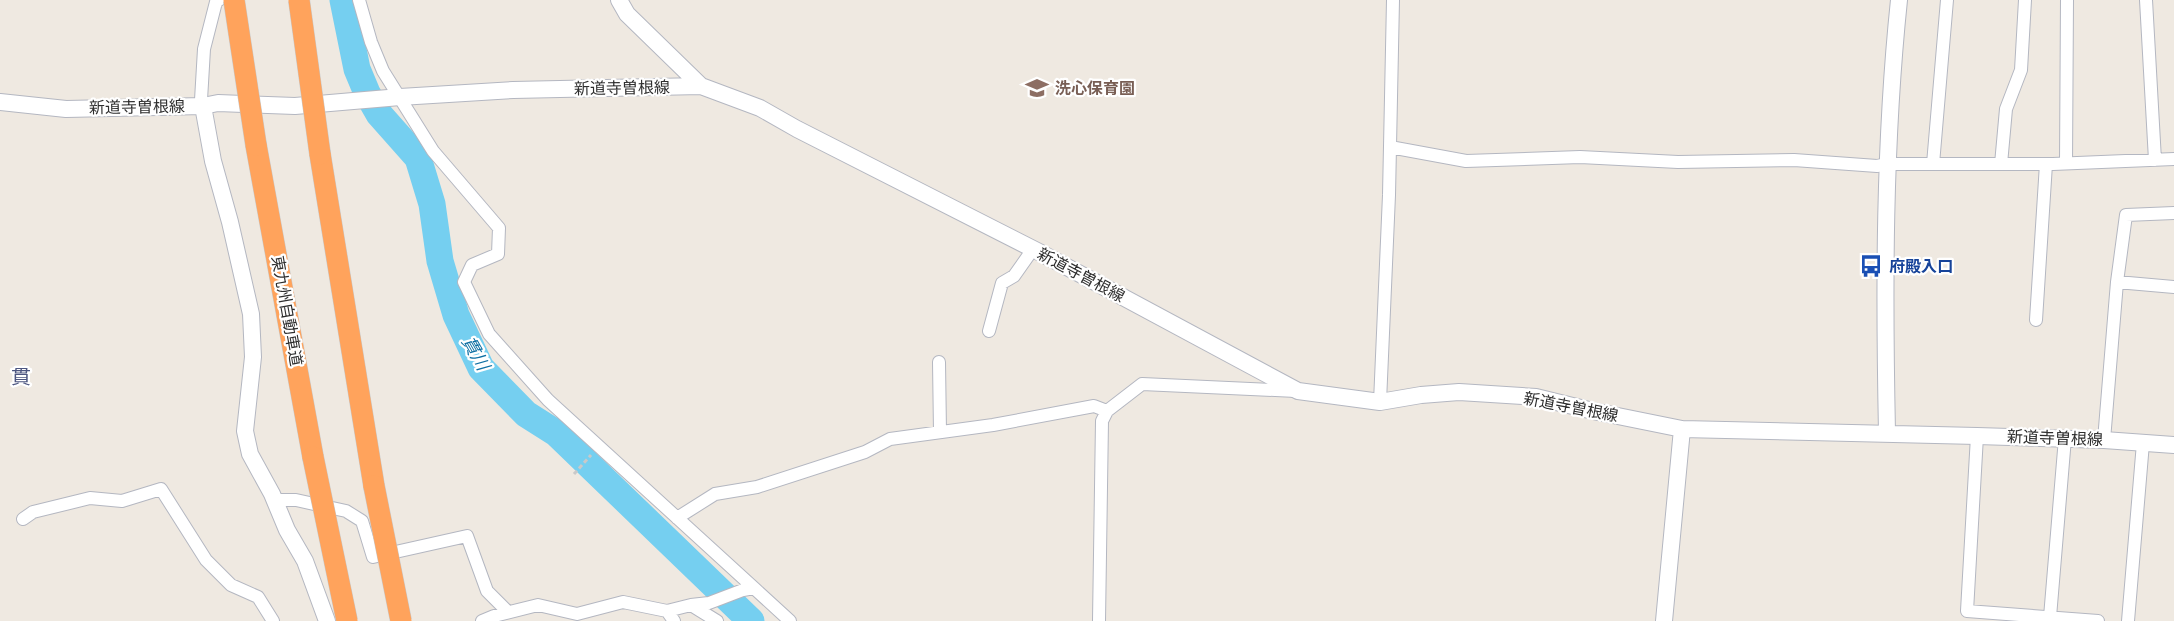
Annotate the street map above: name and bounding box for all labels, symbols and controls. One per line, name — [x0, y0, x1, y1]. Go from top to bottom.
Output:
school or university icon: 洗心保育園 — [1024, 75, 1050, 101]
street label: 新道寺曽根線 — [574, 78, 670, 98]
place label: 洗心保育園 — [1055, 79, 1135, 98]
street label: 新道寺曽根線 — [89, 97, 185, 117]
street label: 新道寺曽根線 — [1034, 244, 1128, 306]
bus stop icon: 府殿入口 — [1858, 253, 1884, 279]
street label: 東九州自動車道 — [268, 254, 306, 368]
place label: 府殿入口 — [1889, 257, 1953, 276]
water label: 貫川 — [458, 332, 495, 376]
district label: 貫 — [11, 365, 31, 389]
street label: 新道寺曽根線 — [1522, 389, 1620, 425]
street label: 新道寺曽根線 — [2007, 427, 2103, 449]

